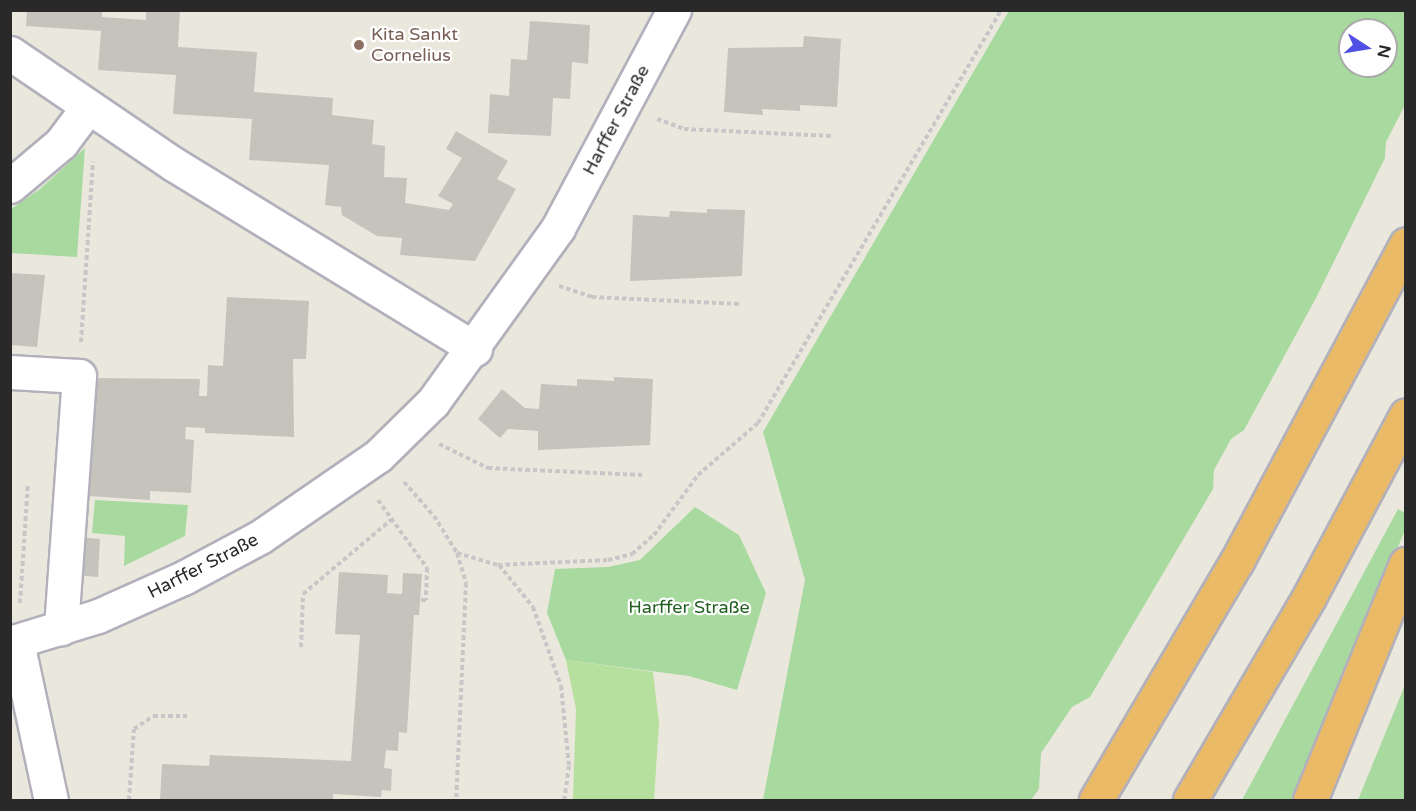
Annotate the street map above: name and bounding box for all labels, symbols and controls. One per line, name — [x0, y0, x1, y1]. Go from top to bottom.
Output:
north arrow — [1338, 18, 1398, 78]
place label: Kita Sankt Cornelius — [371, 24, 458, 66]
marker: Kita Sankt Cornelius — [352, 38, 366, 52]
text: N — [1373, 43, 1395, 60]
street label: Harffer Straße — [578, 61, 654, 179]
street label: Harffer Straße — [144, 529, 262, 603]
park label: Harffer Straße — [628, 596, 750, 618]

